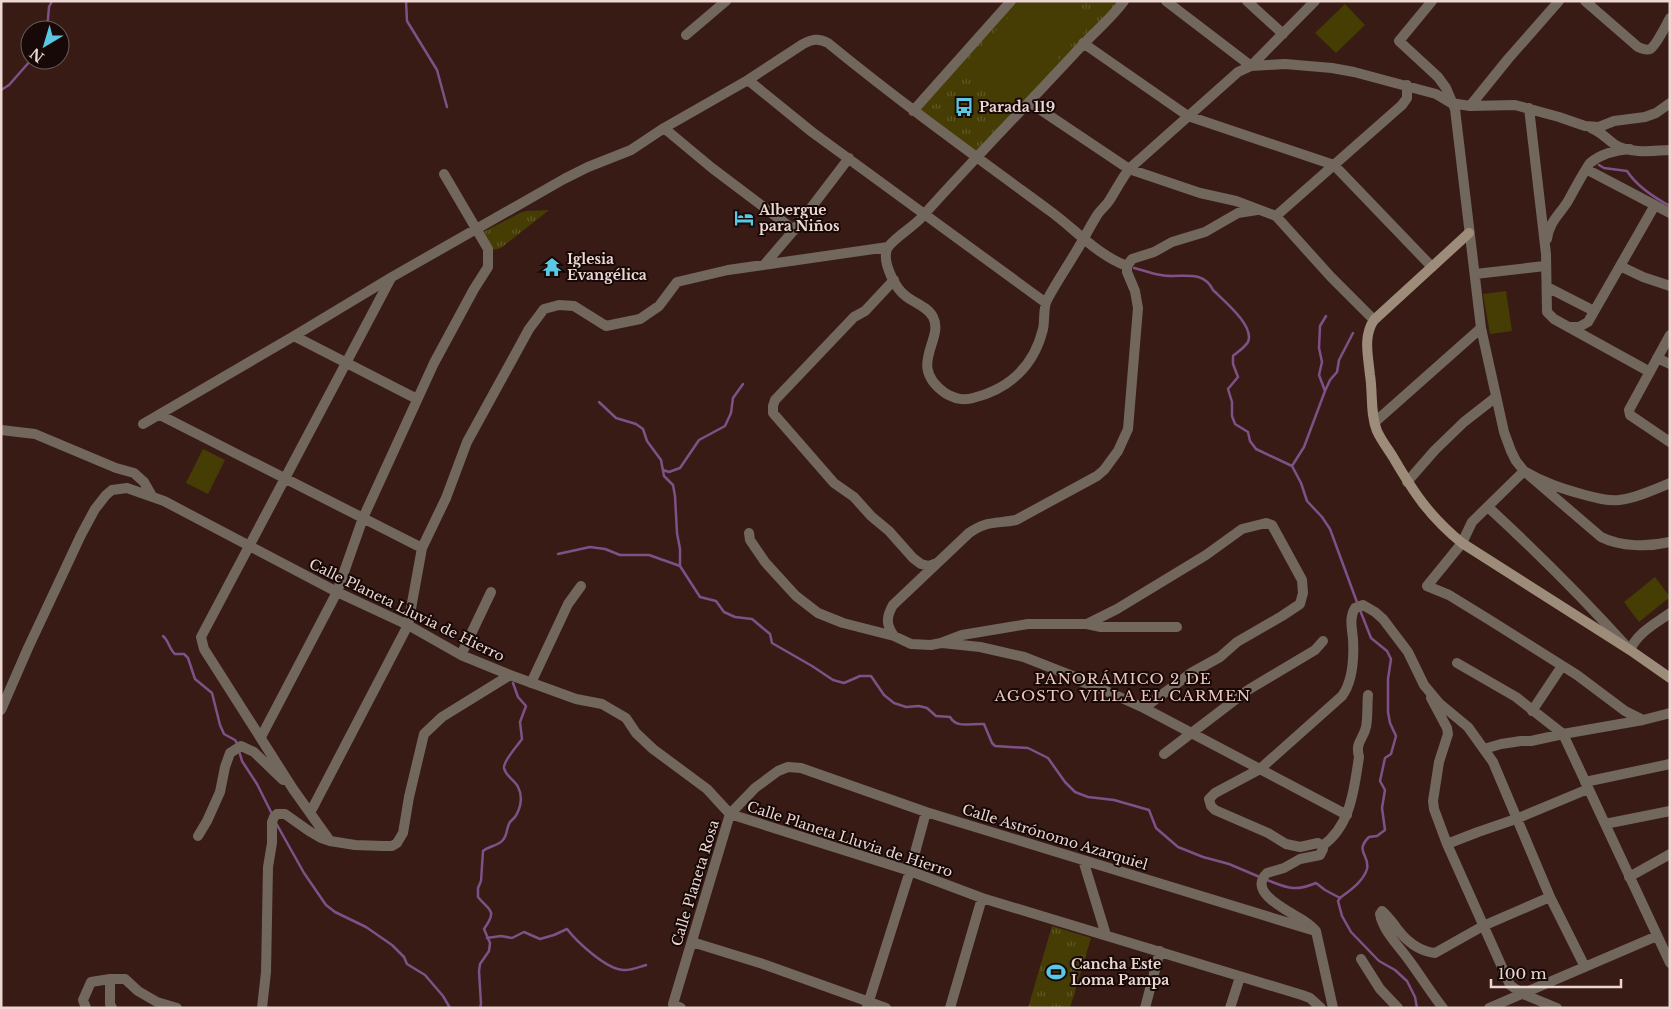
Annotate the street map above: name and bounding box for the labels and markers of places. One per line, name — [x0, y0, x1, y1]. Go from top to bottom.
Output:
bus stop icon: Parada 119 — [953, 96, 975, 118]
place label: Parada 119 — [979, 98, 1055, 116]
place label: Albergue para Niños — [758, 201, 840, 235]
hotel icon: Albergue para Niños — [733, 207, 755, 229]
place label: Iglesia Evangélica — [567, 250, 647, 284]
temple icon: Iglesia Evangélica — [541, 256, 563, 278]
place label: Cancha Este Loma Pampa — [1071, 955, 1169, 989]
sports icon: Cancha Este Loma Pampa — [1045, 961, 1067, 983]

